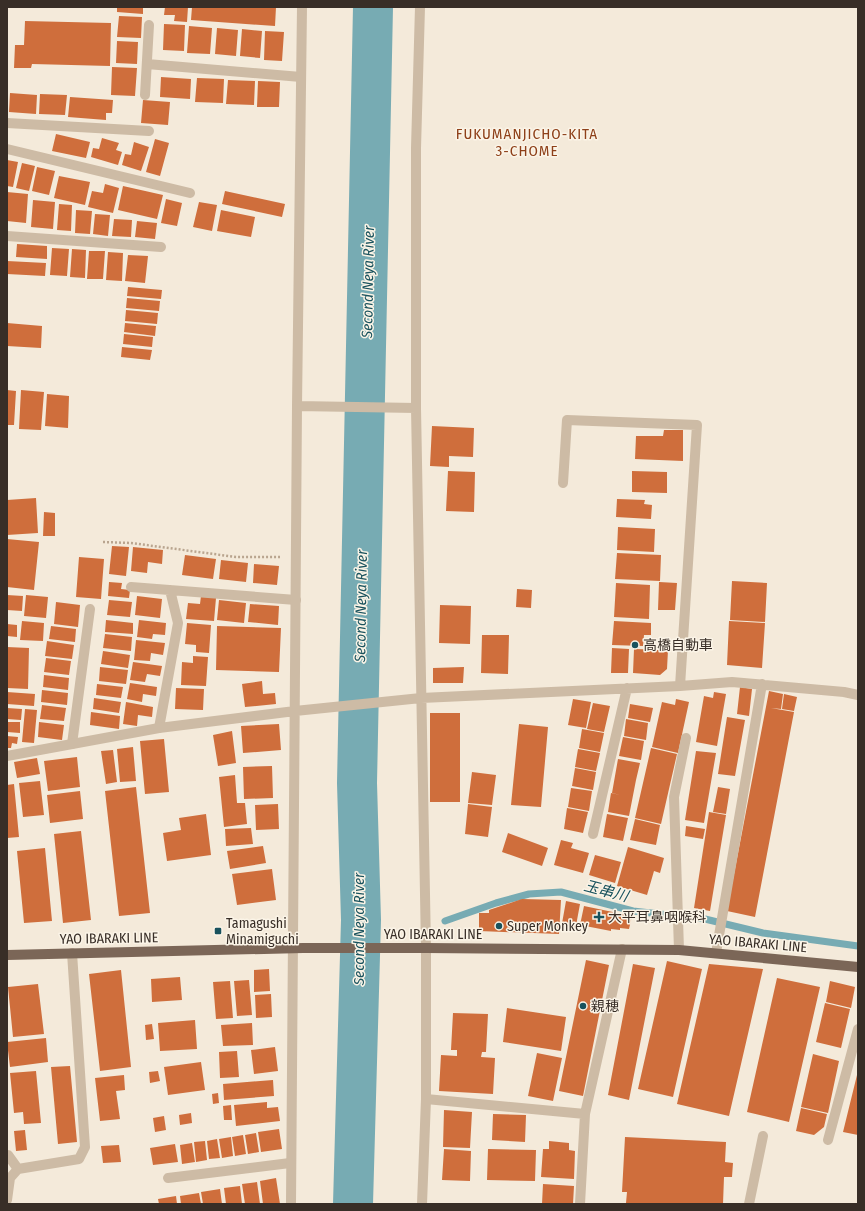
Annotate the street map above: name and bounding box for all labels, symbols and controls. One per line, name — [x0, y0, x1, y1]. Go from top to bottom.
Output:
district label: FUKUMANJICHO-KITA 3-CHOME — [456, 125, 598, 160]
water label: Second Neya River — [358, 225, 378, 339]
water label: Second Neya River — [351, 549, 371, 663]
place label: 高橋自動車 — [643, 637, 713, 654]
marker: 高橋自動車 — [630, 640, 640, 650]
water label: Second Neya River — [350, 872, 368, 986]
water label: 玉串川 — [582, 876, 632, 906]
place label: 大平耳鼻咽喉科 — [608, 909, 706, 926]
marker: 大平耳鼻咽喉科 — [593, 911, 605, 923]
place label: Tamagushi Minamiguchi — [226, 915, 299, 948]
place label: Super Monkey — [507, 918, 589, 935]
marker: Super Monkey — [494, 921, 504, 931]
marker: Tamagushi Minamiguchi — [213, 926, 223, 936]
street label: YAO IBARAKI LINE — [384, 926, 483, 943]
street label: YAO IBARAKI LINE — [60, 929, 159, 948]
street label: YAO IBARAKI LINE — [708, 931, 808, 956]
place label: 親穂 — [591, 998, 619, 1015]
marker: 親穂 — [578, 1001, 588, 1011]

